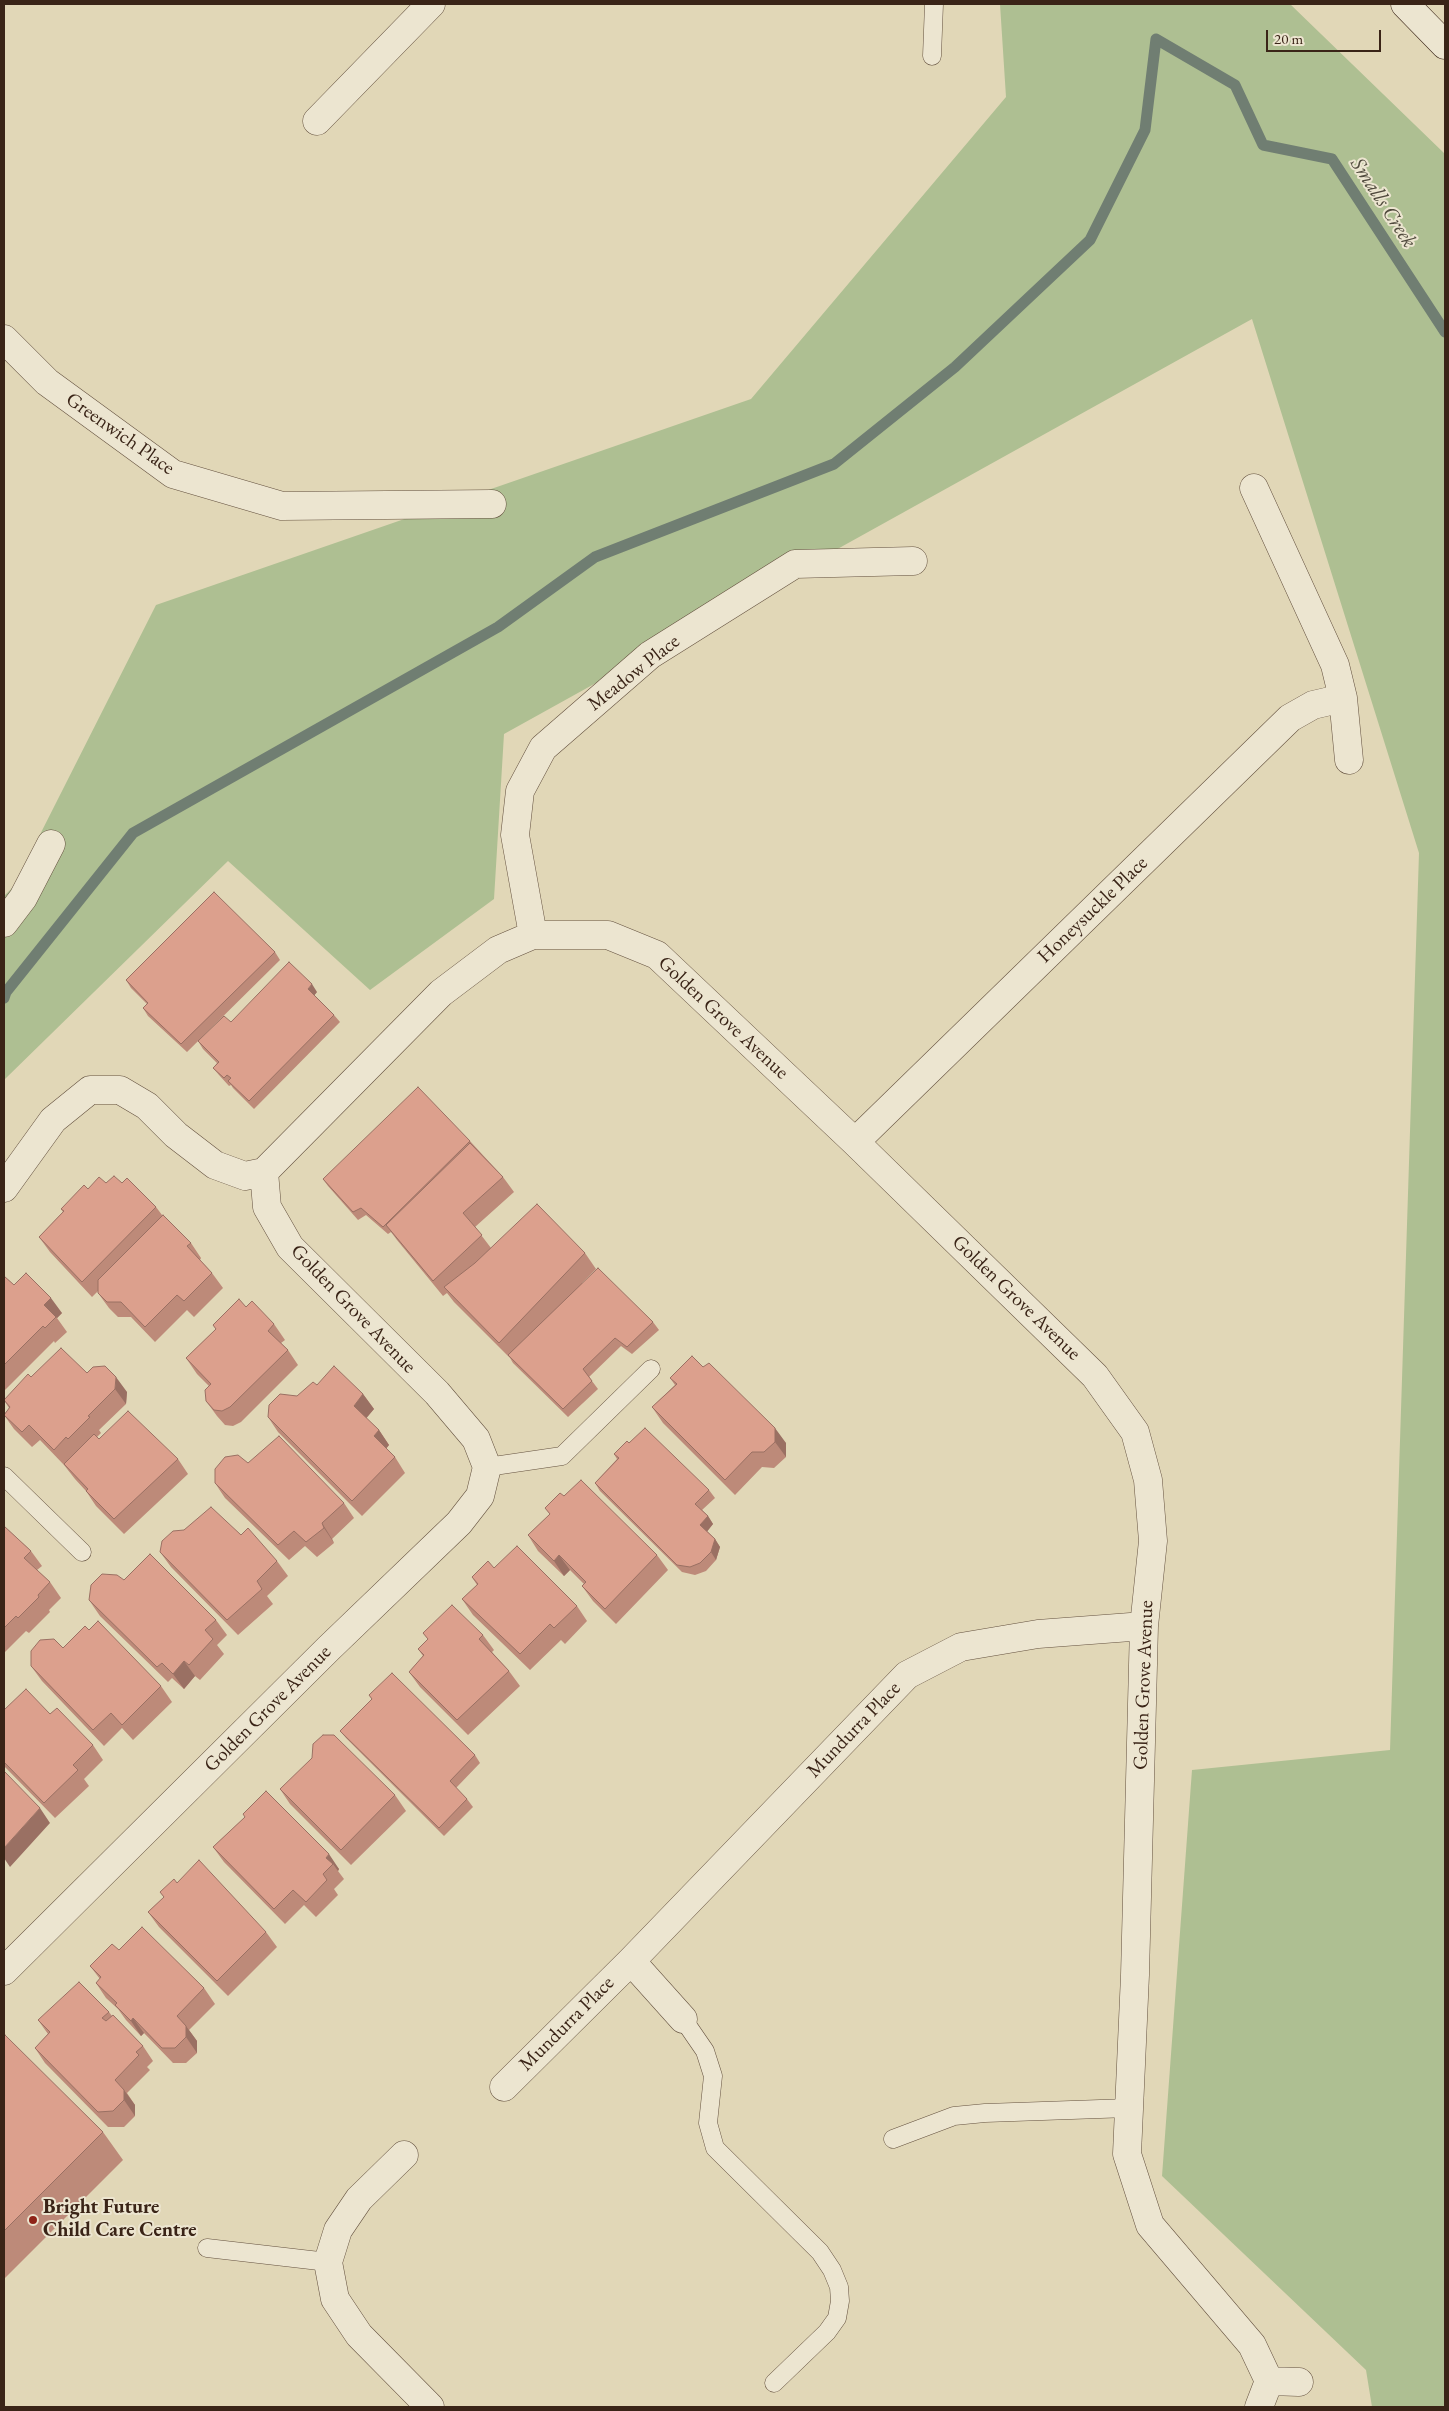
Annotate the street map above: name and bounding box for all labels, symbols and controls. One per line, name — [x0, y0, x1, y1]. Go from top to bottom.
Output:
scale bar — [1269, 20, 1384, 52]
text: 20 m — [1274, 29, 1303, 48]
water label: Smalls Creek — [1345, 153, 1421, 253]
street label: Greenwich Place — [61, 388, 179, 480]
street label: Meadow Place — [583, 630, 685, 716]
street label: Honeysuckle Place — [1033, 851, 1153, 969]
street label: Golden Grove Avenue — [653, 951, 793, 1085]
street label: Golden Grove Avenue — [947, 1230, 1085, 1366]
street label: Golden Grove Avenue — [285, 1240, 421, 1378]
street label: Golden Grove Avenue — [1129, 1600, 1159, 1770]
street label: Golden Grove Avenue — [199, 1640, 337, 1778]
street label: Mundurra Place — [802, 1677, 906, 1783]
street label: Mundurra Place — [515, 1972, 619, 2076]
place label: Bright Future Child Care Centre — [43, 2196, 197, 2243]
marker: Bright Future Child Care Centre — [27, 2214, 39, 2226]

